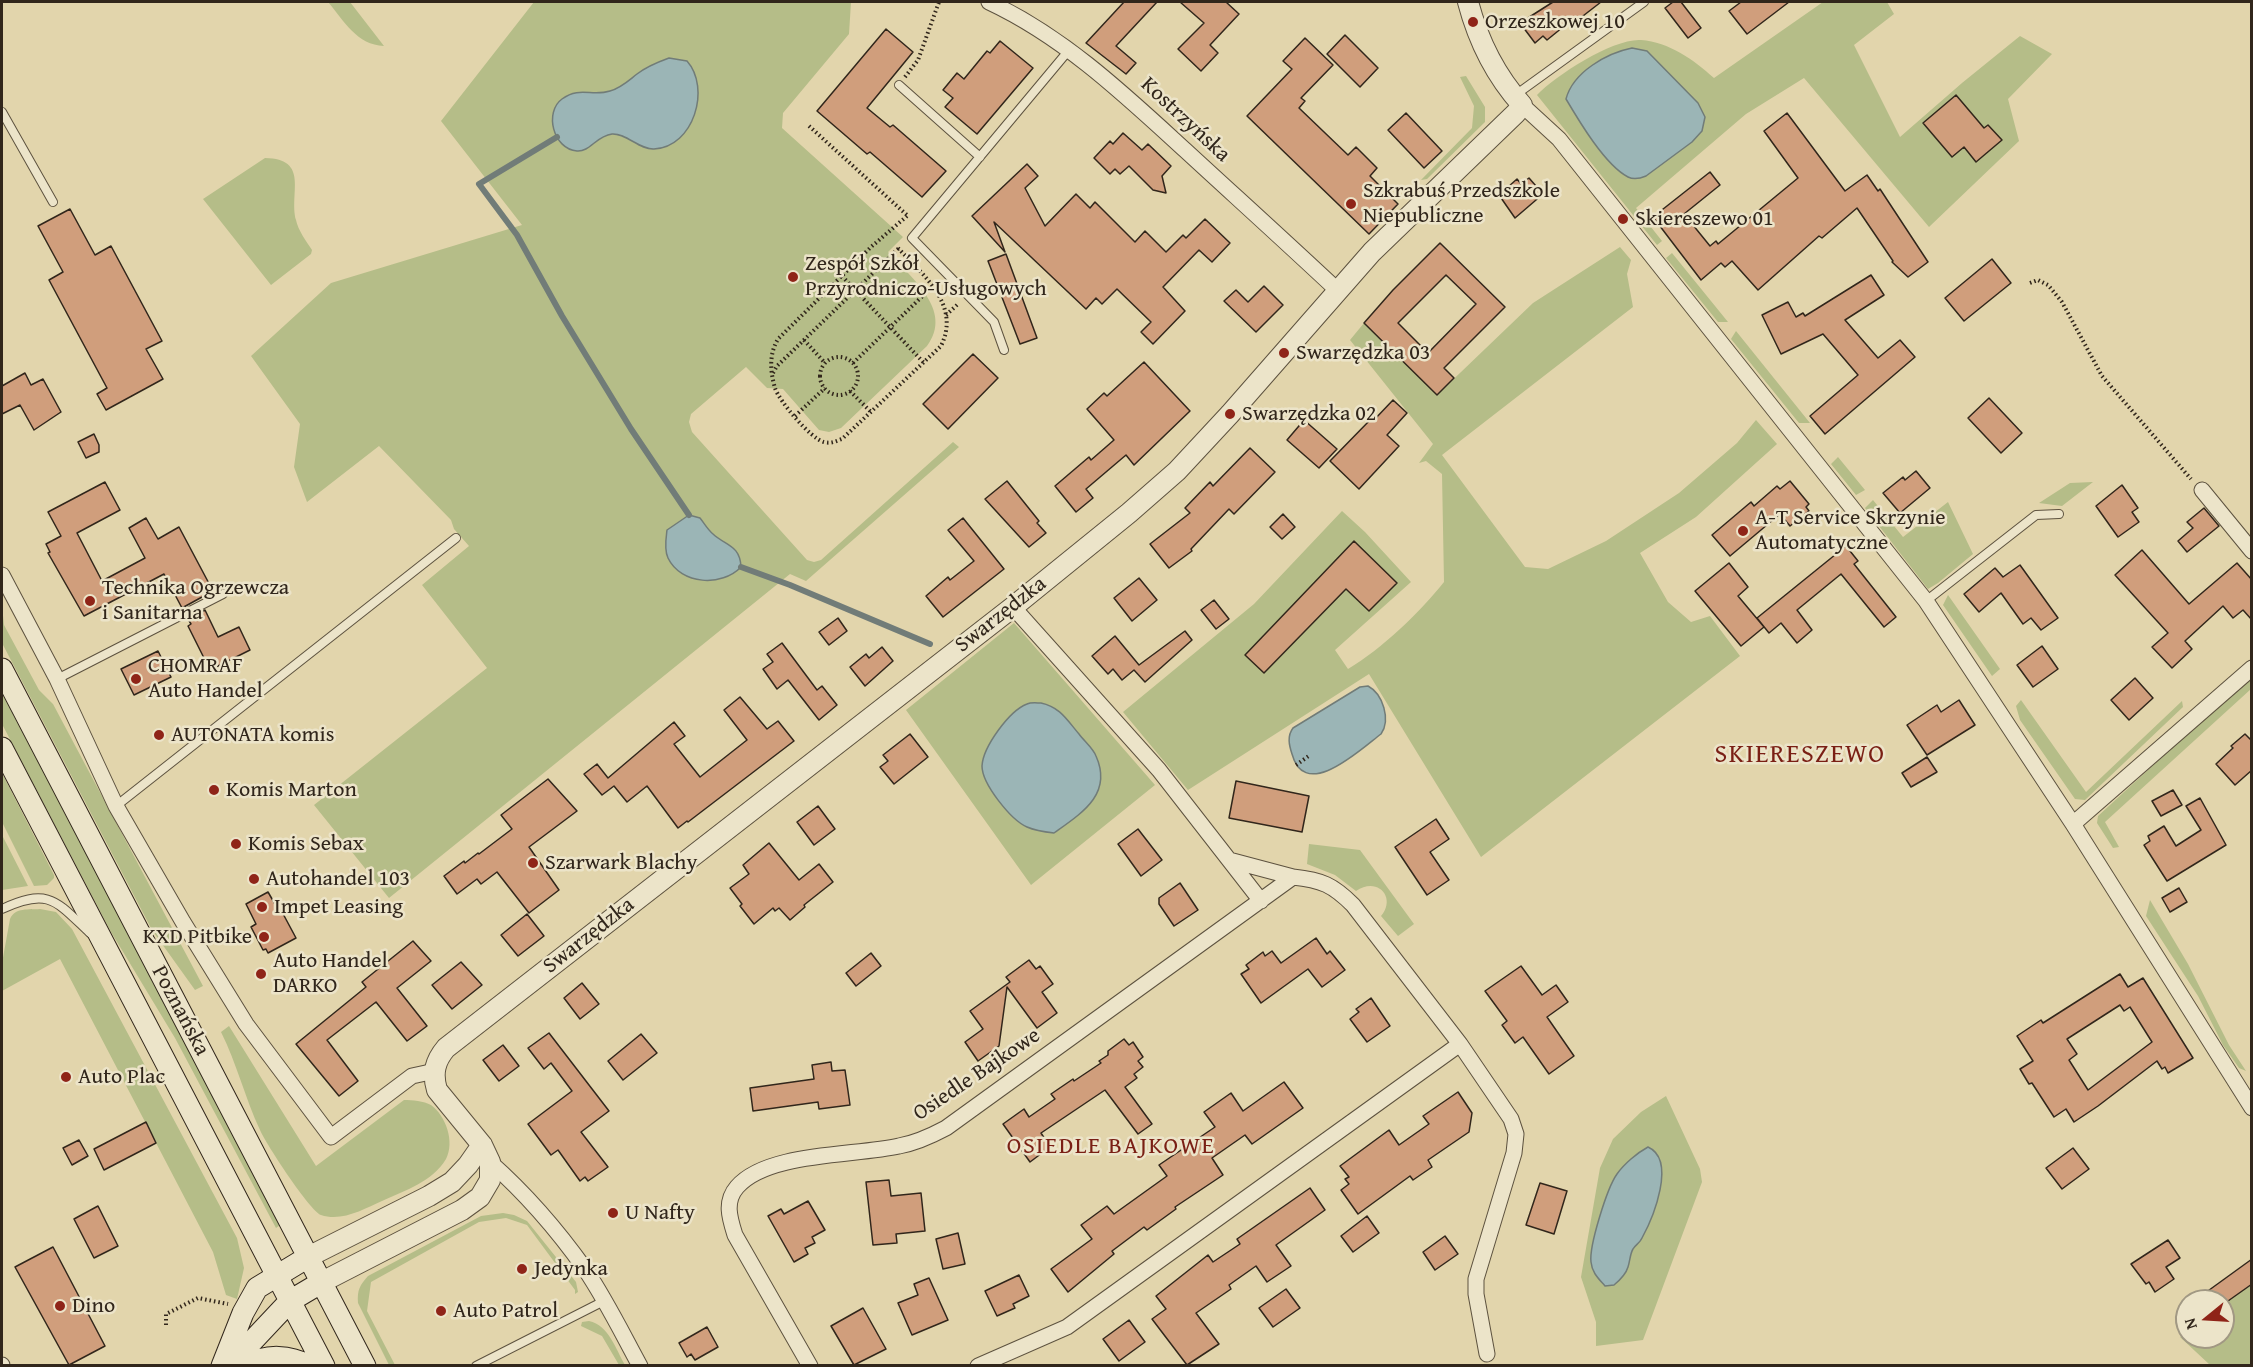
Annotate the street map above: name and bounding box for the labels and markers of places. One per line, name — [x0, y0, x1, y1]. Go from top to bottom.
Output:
place label: Orzeszkowej 10 — [1485, 9, 1625, 35]
marker: Orzeszkowej 10 — [1466, 15, 1480, 29]
place label: Szkrabuś Przedszkole Niepubliczne — [1363, 178, 1560, 230]
marker: Szkrabuś Przedszkole Niepubliczne — [1344, 197, 1358, 211]
place label: Skiereszewo 01 — [1635, 206, 1774, 232]
marker: Skiereszewo 01 — [1616, 212, 1630, 226]
place label: Zespół Szkół Przyrodniczo-Usługowych — [805, 251, 1047, 302]
marker: Zespół Szkół Przyrodniczo-Usługowych — [786, 270, 800, 284]
place label: Swarzędzka 03 — [1296, 340, 1430, 366]
marker: Swarzędzka 03 — [1277, 346, 1291, 360]
place label: Swarzędzka 02 — [1242, 401, 1376, 427]
marker: Swarzędzka 02 — [1223, 407, 1237, 421]
place label: A-T Service Skrzynie Automatyczne — [1755, 505, 1946, 556]
marker: A-T Service Skrzynie Automatyczne — [1736, 524, 1750, 538]
place label: Technika Ogrzewcza i Sanitarna — [102, 575, 289, 626]
marker: Technika Ogrzewcza i Sanitarna — [83, 594, 97, 608]
place label: CHOMRAF Auto Handel — [148, 653, 263, 704]
marker: CHOMRAF Auto Handel — [129, 672, 143, 686]
place label: AUTONATA komis — [171, 722, 334, 748]
marker: AUTONATA komis — [152, 728, 166, 742]
place label: Komis Marton — [226, 777, 357, 803]
marker: Komis Marton — [207, 783, 221, 797]
place label: Komis Sebax — [248, 831, 364, 857]
marker: Komis Sebax — [229, 837, 243, 851]
place label: Szarwark Blachy — [545, 850, 697, 876]
marker: Szarwark Blachy — [526, 856, 540, 870]
place label: Autohandel 103 — [266, 866, 410, 892]
marker: Autohandel 103 — [247, 872, 261, 886]
place label: Impet Leasing — [274, 894, 403, 920]
marker: Impet Leasing — [255, 900, 269, 914]
place label: KXD Pitbike — [143, 924, 252, 950]
marker: KXD Pitbike — [257, 930, 271, 944]
place label: Auto Handel DARKO — [273, 948, 388, 999]
marker: Auto Handel DARKO — [254, 967, 268, 981]
place label: Auto Plac — [78, 1064, 165, 1090]
marker: Auto Plac — [59, 1070, 73, 1084]
place label: U Nafty — [625, 1200, 695, 1226]
marker: U Nafty — [606, 1206, 620, 1220]
place label: Jedynka — [534, 1256, 608, 1282]
marker: Jedynka — [515, 1262, 529, 1276]
place label: Dino — [72, 1293, 115, 1319]
place label: Auto Patrol — [453, 1298, 558, 1324]
marker: Dino — [53, 1299, 67, 1313]
marker: Auto Patrol — [434, 1304, 448, 1318]

